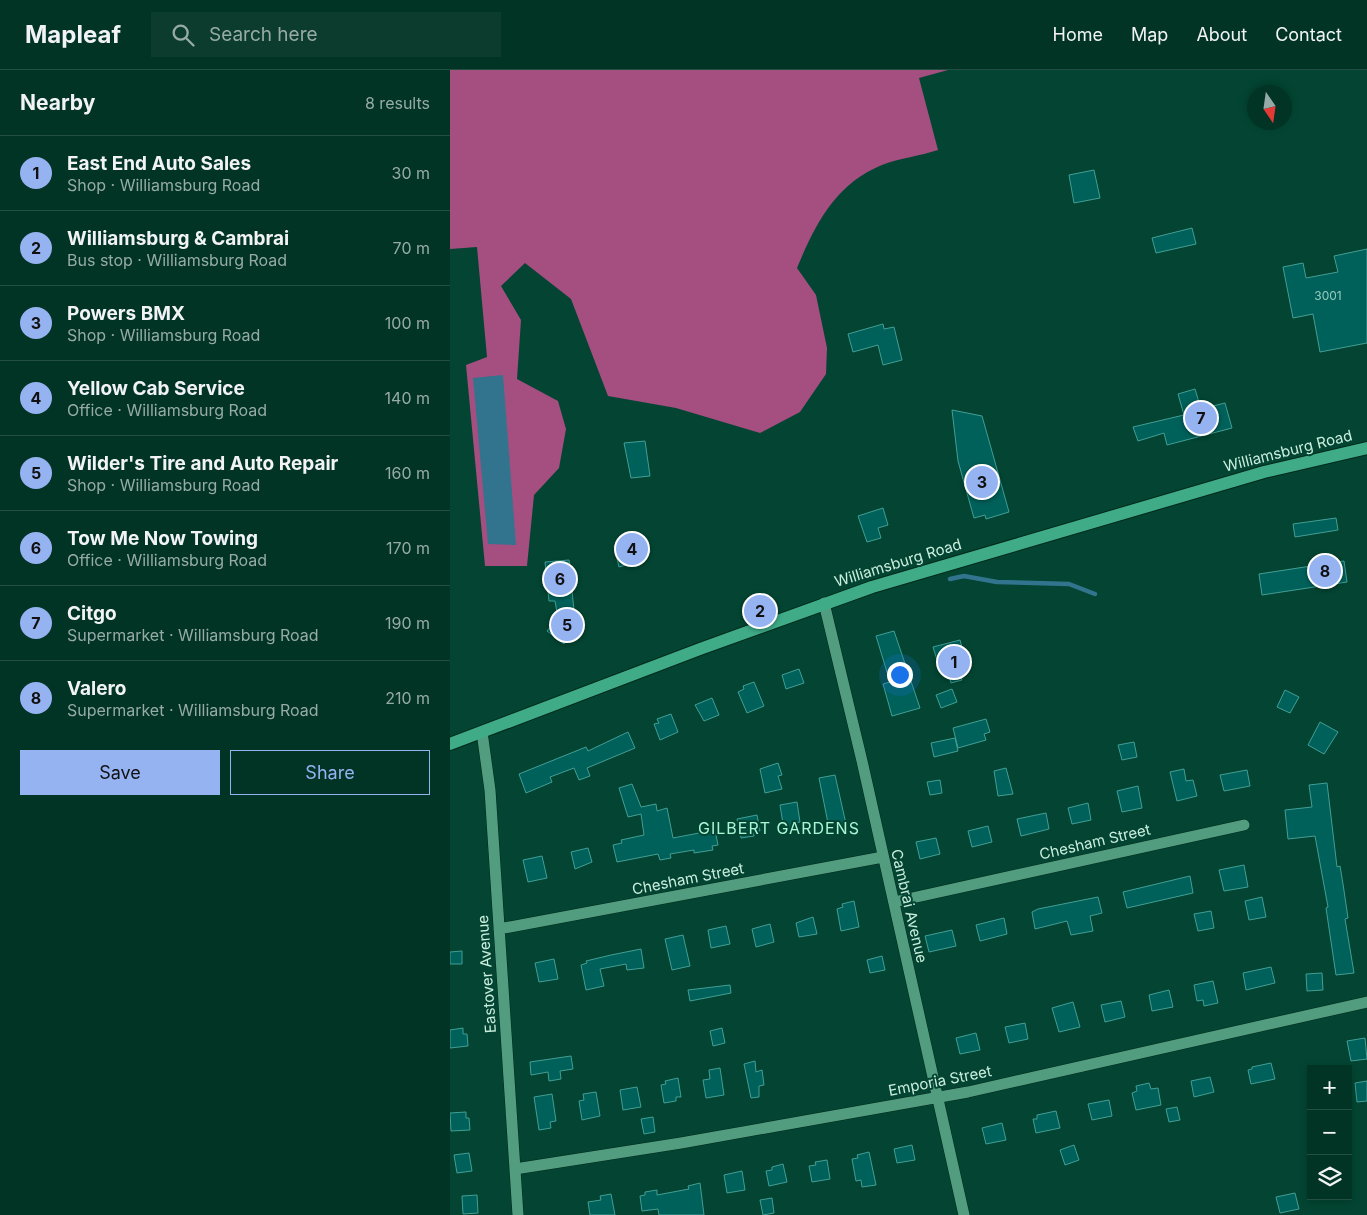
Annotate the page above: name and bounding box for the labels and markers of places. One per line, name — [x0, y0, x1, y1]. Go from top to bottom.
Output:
pin: 7 — [1185, 399, 1217, 437]
pin: 3 — [966, 463, 998, 501]
pin: 4 — [616, 530, 648, 568]
pin: 8 — [1309, 552, 1341, 590]
pin: 6 — [544, 560, 576, 598]
pin: 2 — [744, 592, 776, 630]
pin: 5 — [551, 606, 583, 644]
pin: 1 — [938, 643, 970, 681]

